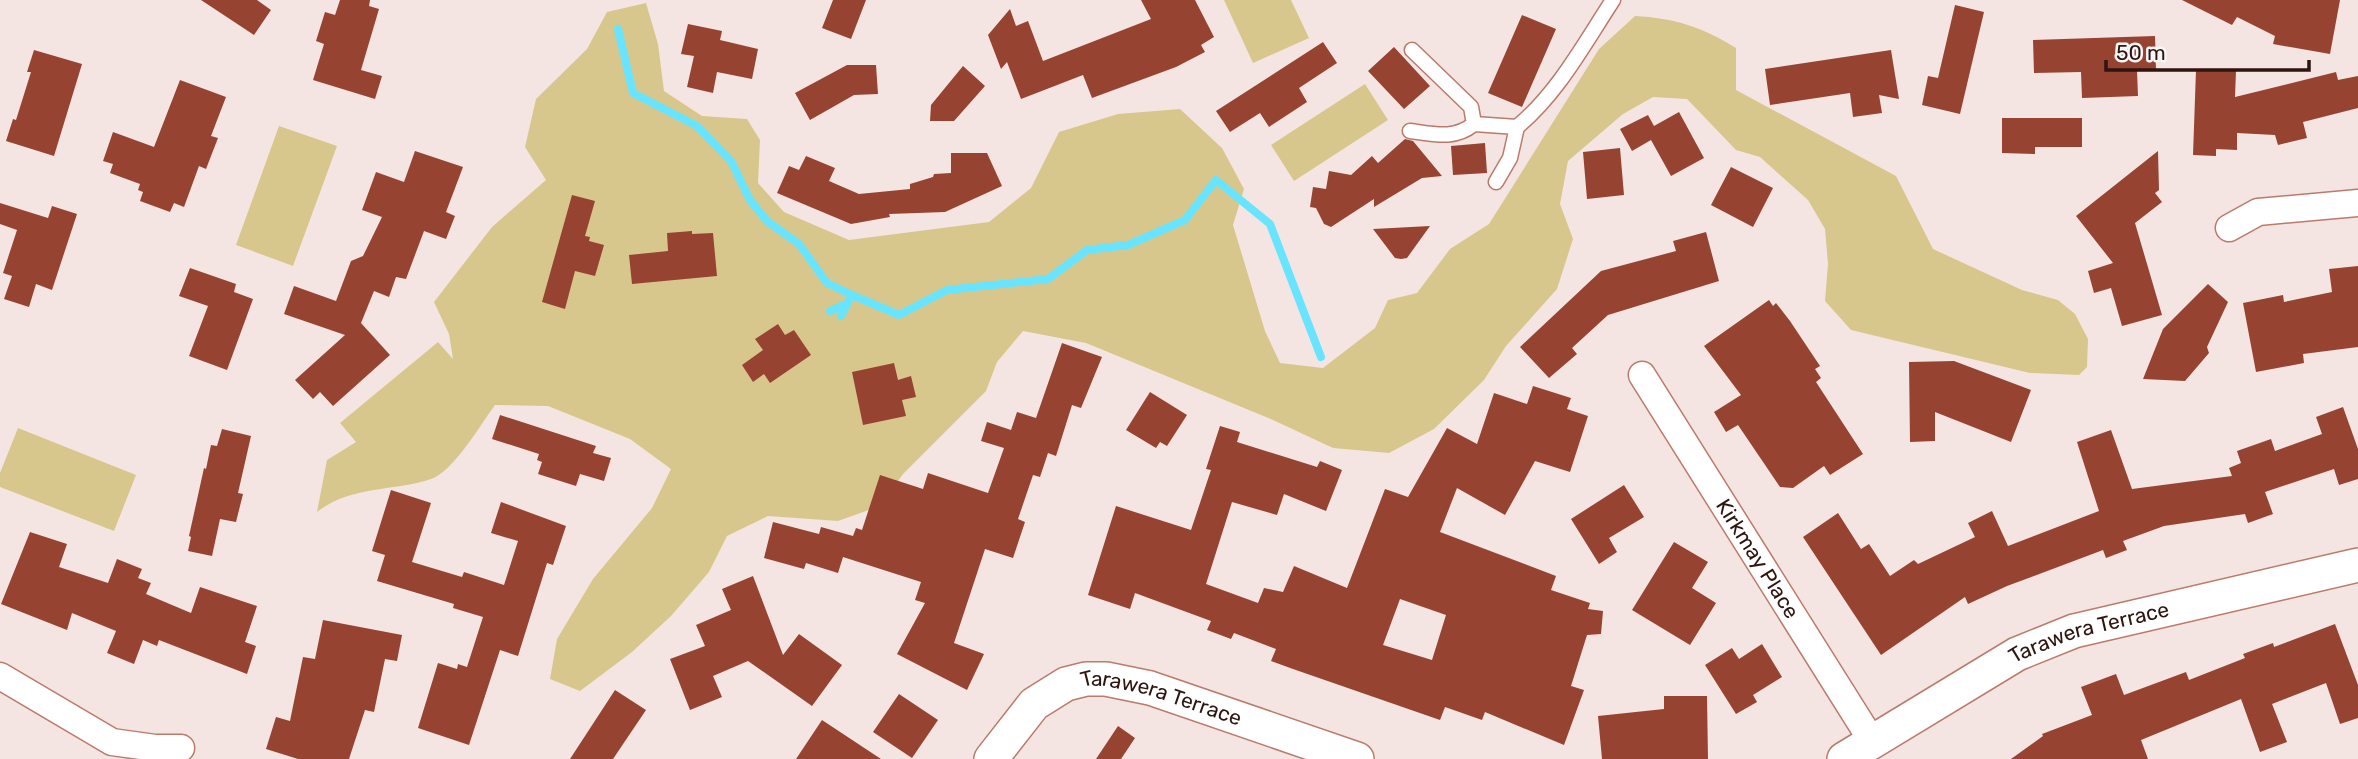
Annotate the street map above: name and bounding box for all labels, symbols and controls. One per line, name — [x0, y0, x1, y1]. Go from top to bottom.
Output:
scale bar — [2106, 28, 2309, 72]
text: 50 m — [2116, 40, 2166, 65]
street label: Kirkmay Place — [1711, 494, 1805, 623]
street label: Tarawera Terrace — [2004, 596, 2171, 668]
street label: Tarawera Terrace — [1078, 665, 1245, 731]

